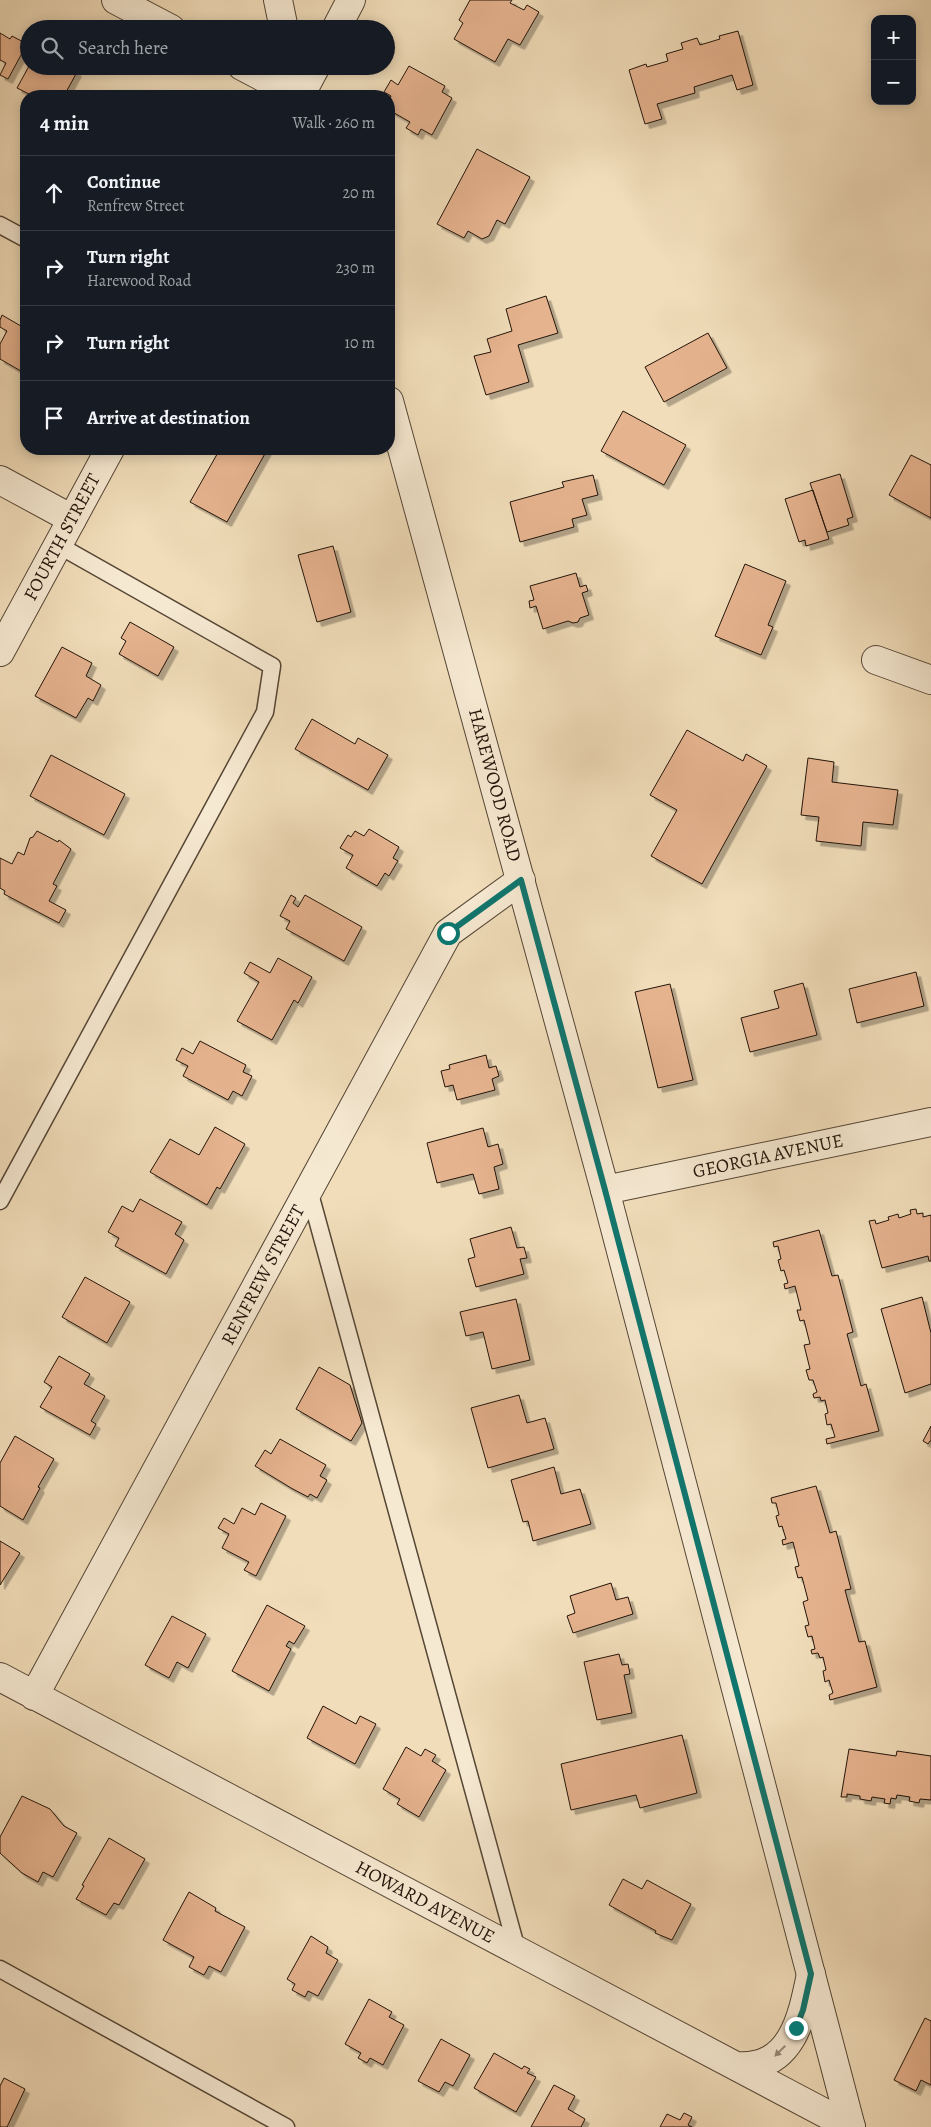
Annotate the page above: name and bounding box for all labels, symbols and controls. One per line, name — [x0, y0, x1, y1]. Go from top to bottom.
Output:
map controls — [871, 15, 916, 105]
button: + — [871, 15, 916, 60]
search box — [20, 20, 395, 75]
icon: search — [38, 34, 66, 62]
text: Search here — [78, 35, 168, 61]
button: − — [871, 60, 916, 105]
text: 4 min — [40, 109, 89, 137]
text: Walk · 260 m — [293, 112, 375, 134]
text: Continue — [87, 169, 161, 195]
icon: ahead — [40, 179, 68, 207]
text: 20 m — [342, 182, 375, 204]
text: Renfrew Street — [87, 195, 184, 217]
text: Turn right — [87, 244, 169, 270]
icon: right — [40, 254, 68, 282]
text: 230 m — [336, 257, 375, 279]
text: Harewood Road — [87, 270, 191, 292]
icon: right — [40, 329, 68, 357]
text: Turn right — [87, 330, 169, 356]
text: 10 m — [345, 332, 375, 354]
icon: arrive — [40, 404, 68, 432]
text: Arrive at destination — [87, 405, 250, 431]
street label: FOURTH STREET — [18, 468, 107, 605]
street label: HAREWOOD ROAD — [462, 706, 528, 864]
route start — [437, 922, 460, 945]
street label: GEORGIA AVENUE — [690, 1127, 846, 1185]
street label: RENFREW STREET — [215, 1200, 311, 1350]
street label: HOWARD AVENUE — [351, 1854, 499, 1950]
route end — [785, 2017, 808, 2040]
one-way arrow — [775, 2044, 787, 2056]

